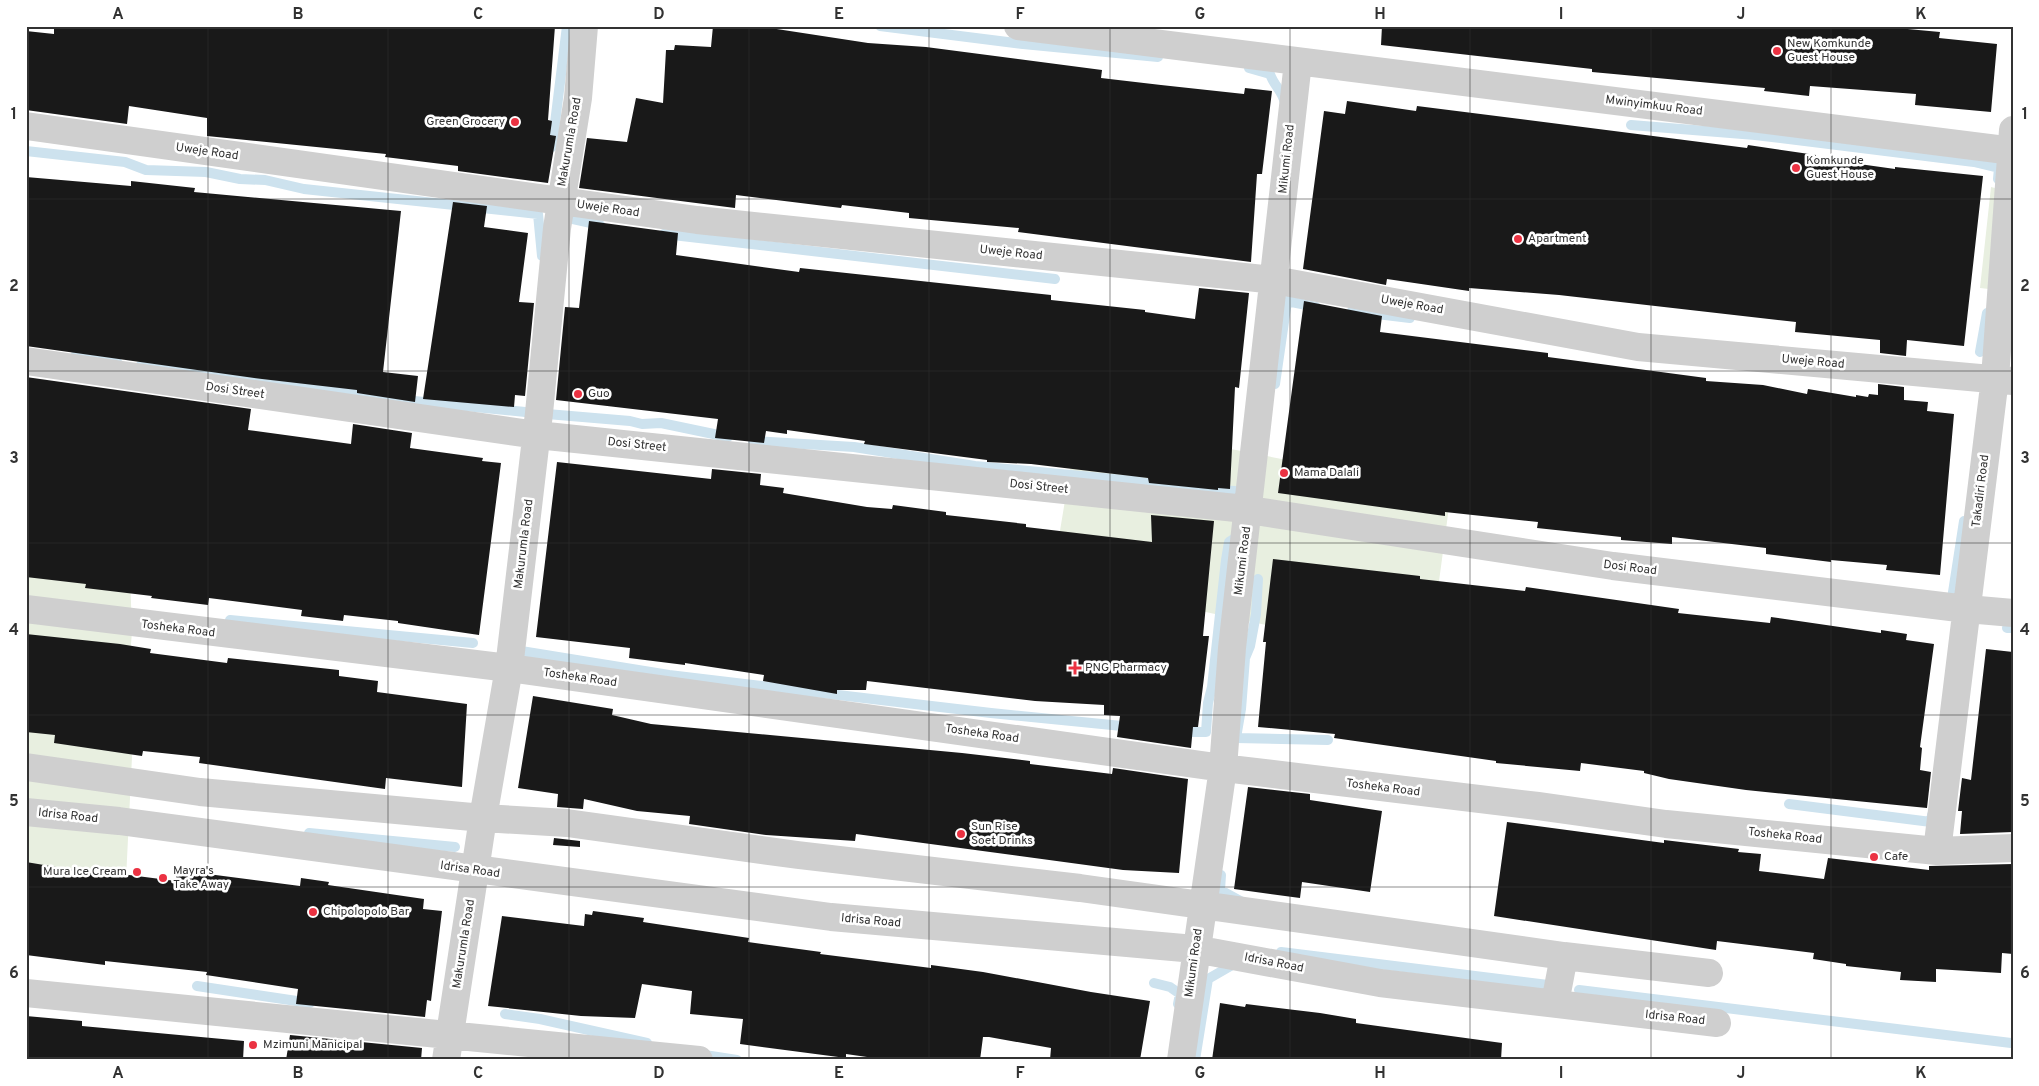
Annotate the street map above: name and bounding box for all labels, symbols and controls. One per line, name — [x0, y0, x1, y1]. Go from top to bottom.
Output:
text: A — [112, 5, 124, 25]
text: B — [292, 5, 304, 25]
text: C — [473, 5, 483, 25]
text: D — [653, 5, 665, 25]
text: E — [834, 5, 844, 25]
text: F — [1015, 5, 1025, 25]
text: G — [1195, 5, 1205, 25]
text: H — [1374, 5, 1386, 25]
text: I — [1559, 5, 1563, 25]
text: J — [1737, 5, 1745, 25]
text: K — [1915, 5, 1927, 25]
place label: New Komkunde Guest House — [1787, 36, 1871, 66]
marker: New Komkunde Guest House — [1771, 45, 1783, 57]
street label: Mwinyimkuu Road — [1604, 92, 1704, 120]
street label: Makurumla Road — [554, 96, 586, 188]
text: 1 — [11, 105, 17, 125]
text: 1 — [2022, 105, 2028, 125]
place label: Green Grocery — [426, 114, 505, 130]
marker: Green Grocery — [509, 116, 521, 128]
street label: Mikumi Road — [1275, 124, 1299, 194]
street label: Uweje Road — [175, 140, 239, 164]
place label: Komkunde Guest House — [1806, 153, 1874, 183]
marker: Komkunde Guest House — [1790, 162, 1802, 174]
street label: Uweje Road — [576, 197, 640, 221]
place label: Apartment — [1528, 231, 1587, 247]
marker: Apartment — [1512, 233, 1524, 245]
street label: Uweje Road — [979, 242, 1043, 264]
text: 2 — [9, 277, 19, 297]
text: 2 — [2020, 277, 2030, 297]
street label: Uweje Road — [1379, 292, 1445, 318]
street label: Uweje Road — [1781, 351, 1845, 373]
street label: Dosi Street — [205, 379, 265, 403]
place label: Guo — [588, 386, 610, 402]
marker: Guo — [572, 388, 584, 400]
street label: Dosi Street — [607, 434, 667, 456]
text: 3 — [9, 449, 19, 469]
text: 3 — [2020, 449, 2030, 469]
street label: Takadiri Road — [1969, 454, 1993, 528]
place label: Mama Dalali — [1294, 465, 1359, 481]
marker: Mama Dalali — [1278, 467, 1290, 479]
street label: Dosi Street — [1009, 476, 1069, 498]
street label: Makurumla Road — [511, 498, 537, 590]
street label: Mikumi Road — [1231, 526, 1255, 596]
street label: Dosi Road — [1602, 557, 1658, 579]
street label: Tosheka Road — [140, 617, 216, 641]
text: 4 — [9, 621, 19, 641]
text: 4 — [2020, 621, 2030, 641]
place label: PNG Pharmacy — [1085, 660, 1167, 676]
marker: PNG Pharmacy — [1069, 662, 1081, 674]
street label: Tosheka Road — [542, 665, 618, 691]
street label: Tosheka Road — [944, 721, 1020, 747]
street label: Tosheka Road — [1345, 776, 1421, 800]
text: 5 — [9, 792, 19, 812]
text: 5 — [2020, 792, 2030, 812]
street label: Idrisa Road — [37, 805, 99, 827]
place label: Sun Rise Soet Drinks — [971, 819, 1033, 849]
street label: Tosheka Road — [1747, 824, 1823, 848]
marker: Sun Rise Soet Drinks — [955, 828, 967, 840]
place label: Cafe — [1884, 849, 1908, 865]
marker: Cafe — [1868, 851, 1880, 863]
street label: Idrisa Road — [439, 858, 501, 882]
place label: Mayra's Take Away — [173, 863, 229, 893]
place label: Mura Ice Cream — [43, 864, 127, 880]
marker: Mura Ice Cream — [131, 866, 143, 878]
marker: Mayra's Take Away — [157, 872, 169, 884]
street label: Makurumla Road — [449, 898, 479, 990]
place label: Chipolopolo Bar — [323, 904, 410, 920]
marker: Chipolopolo Bar — [307, 906, 319, 918]
street label: Idrisa Road — [840, 910, 902, 932]
street label: Mikumi Road — [1181, 927, 1207, 999]
street label: Idrisa Road — [1243, 949, 1305, 977]
text: 6 — [9, 964, 19, 984]
text: 6 — [2020, 964, 2030, 984]
street label: Idrisa Road — [1644, 1007, 1706, 1029]
place label: Mzimuni Manicipal — [263, 1037, 362, 1053]
marker: Mzimuni Manicipal — [247, 1039, 259, 1051]
text: A — [112, 1064, 124, 1084]
text: B — [292, 1064, 304, 1084]
text: C — [473, 1064, 483, 1084]
text: D — [653, 1064, 665, 1084]
text: E — [834, 1064, 844, 1084]
text: F — [1015, 1064, 1025, 1084]
text: G — [1195, 1064, 1205, 1084]
text: H — [1374, 1064, 1386, 1084]
text: I — [1559, 1064, 1563, 1084]
text: J — [1737, 1064, 1745, 1084]
text: K — [1915, 1064, 1927, 1084]

